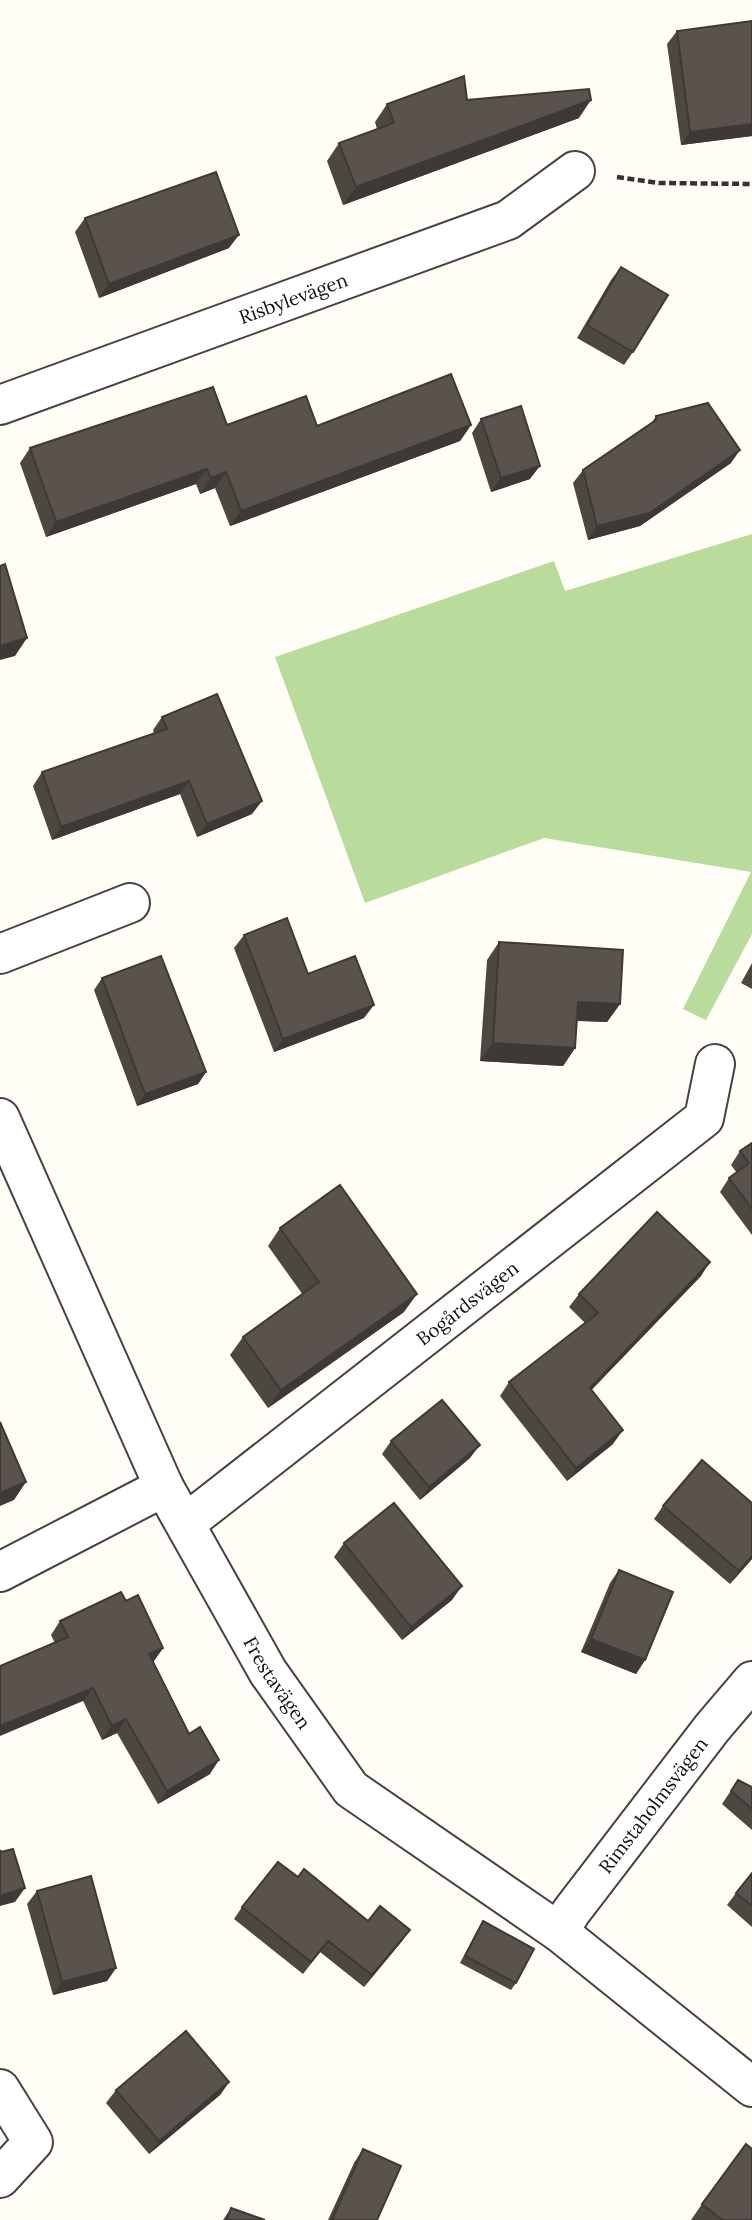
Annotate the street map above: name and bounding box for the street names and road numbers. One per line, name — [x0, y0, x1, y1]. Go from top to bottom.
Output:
street label: Risbylevägen — [236, 267, 351, 329]
street label: Bogårdsvägen — [411, 1256, 523, 1350]
street label: Frestavägen — [238, 1632, 317, 1734]
street label: Rimstaholmsvägen — [593, 1732, 713, 1878]

